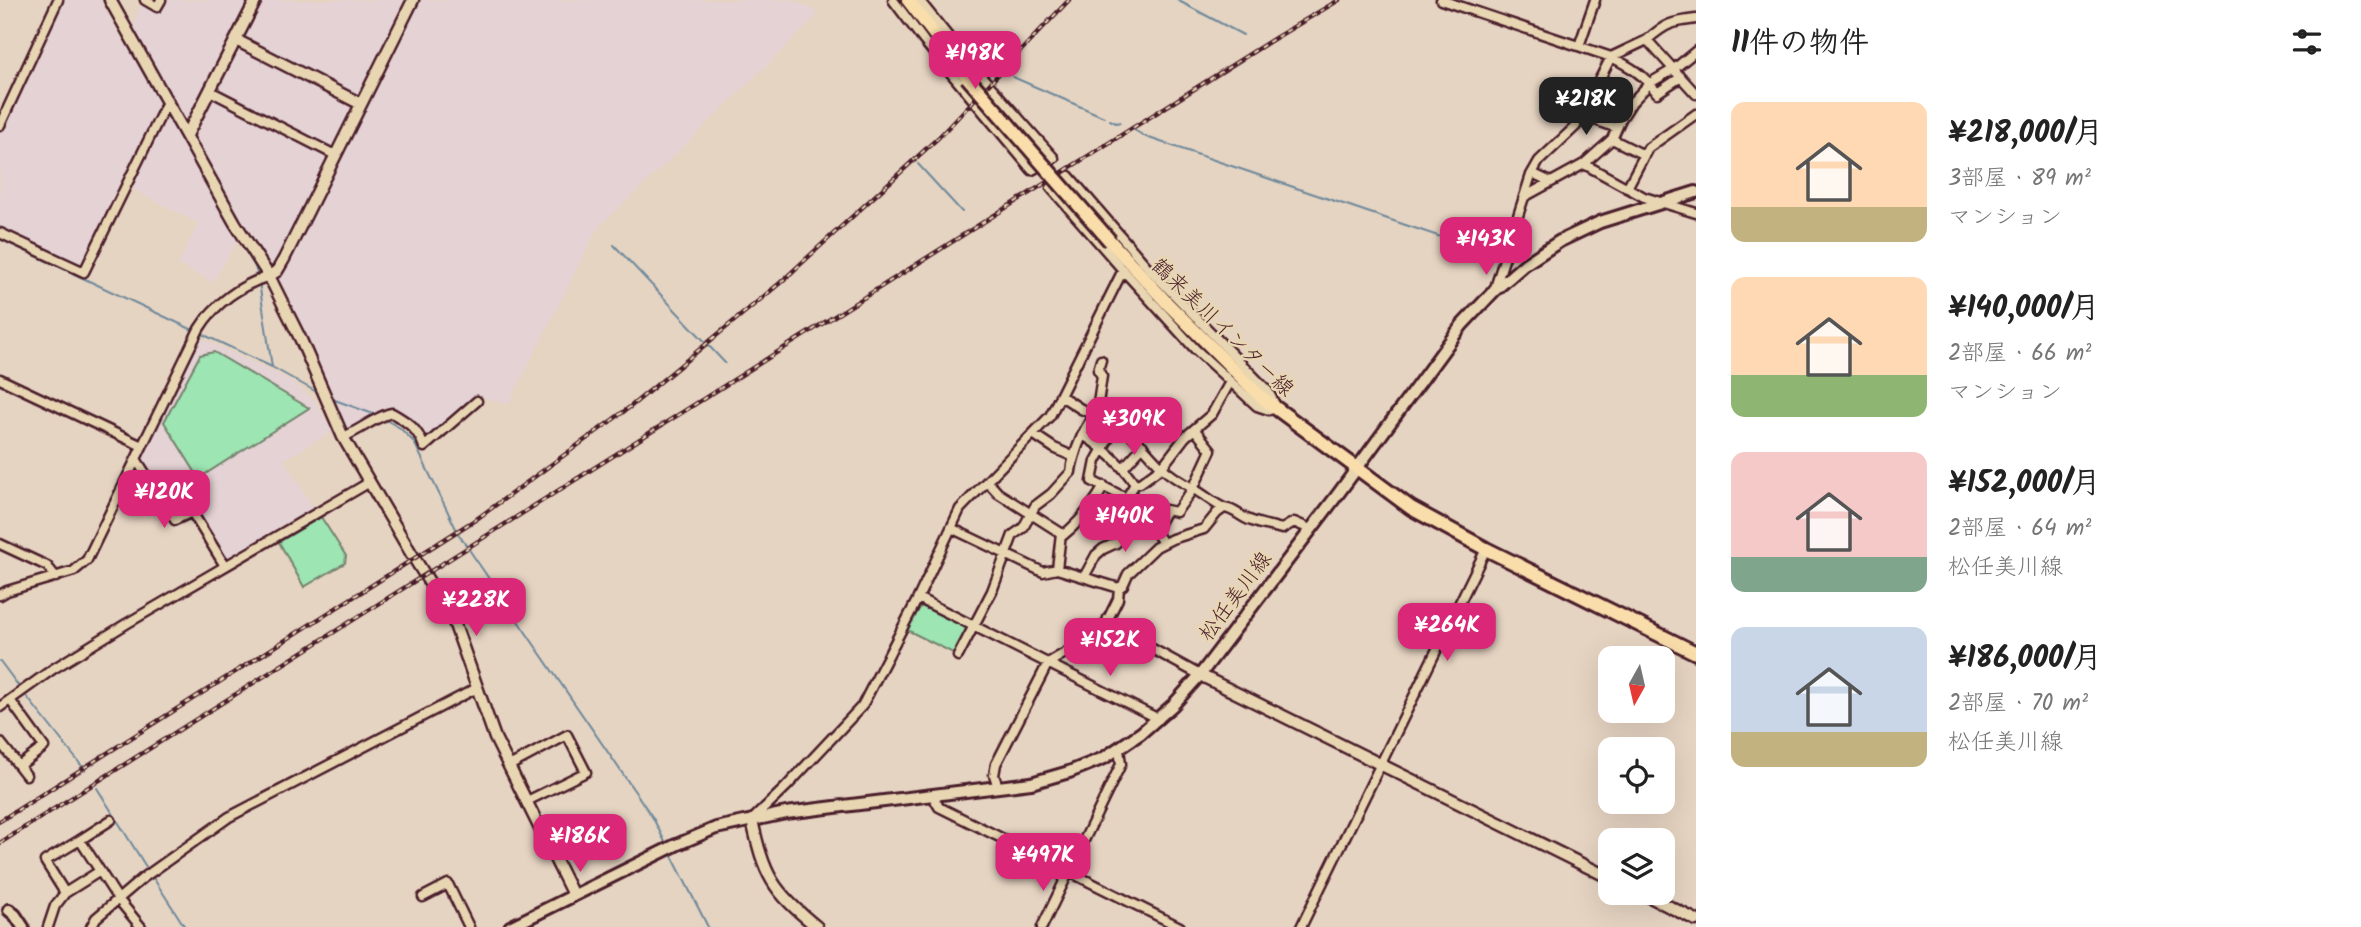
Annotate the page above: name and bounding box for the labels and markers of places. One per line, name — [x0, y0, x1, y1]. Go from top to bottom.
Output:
pin: ¥198K — [926, 32, 1024, 91]
pin: ¥218K — [1537, 78, 1635, 137]
pin: ¥143K — [1437, 218, 1535, 277]
pin: ¥309K — [1085, 398, 1183, 457]
pin: ¥120K — [115, 470, 213, 530]
pin: ¥140K — [1076, 494, 1174, 554]
pin: ¥228K — [427, 578, 525, 638]
pin: ¥264K — [1398, 604, 1496, 663]
pin: ¥152K — [1061, 618, 1159, 678]
pin: ¥186K — [531, 814, 629, 874]
pin: ¥497K — [994, 834, 1092, 893]

